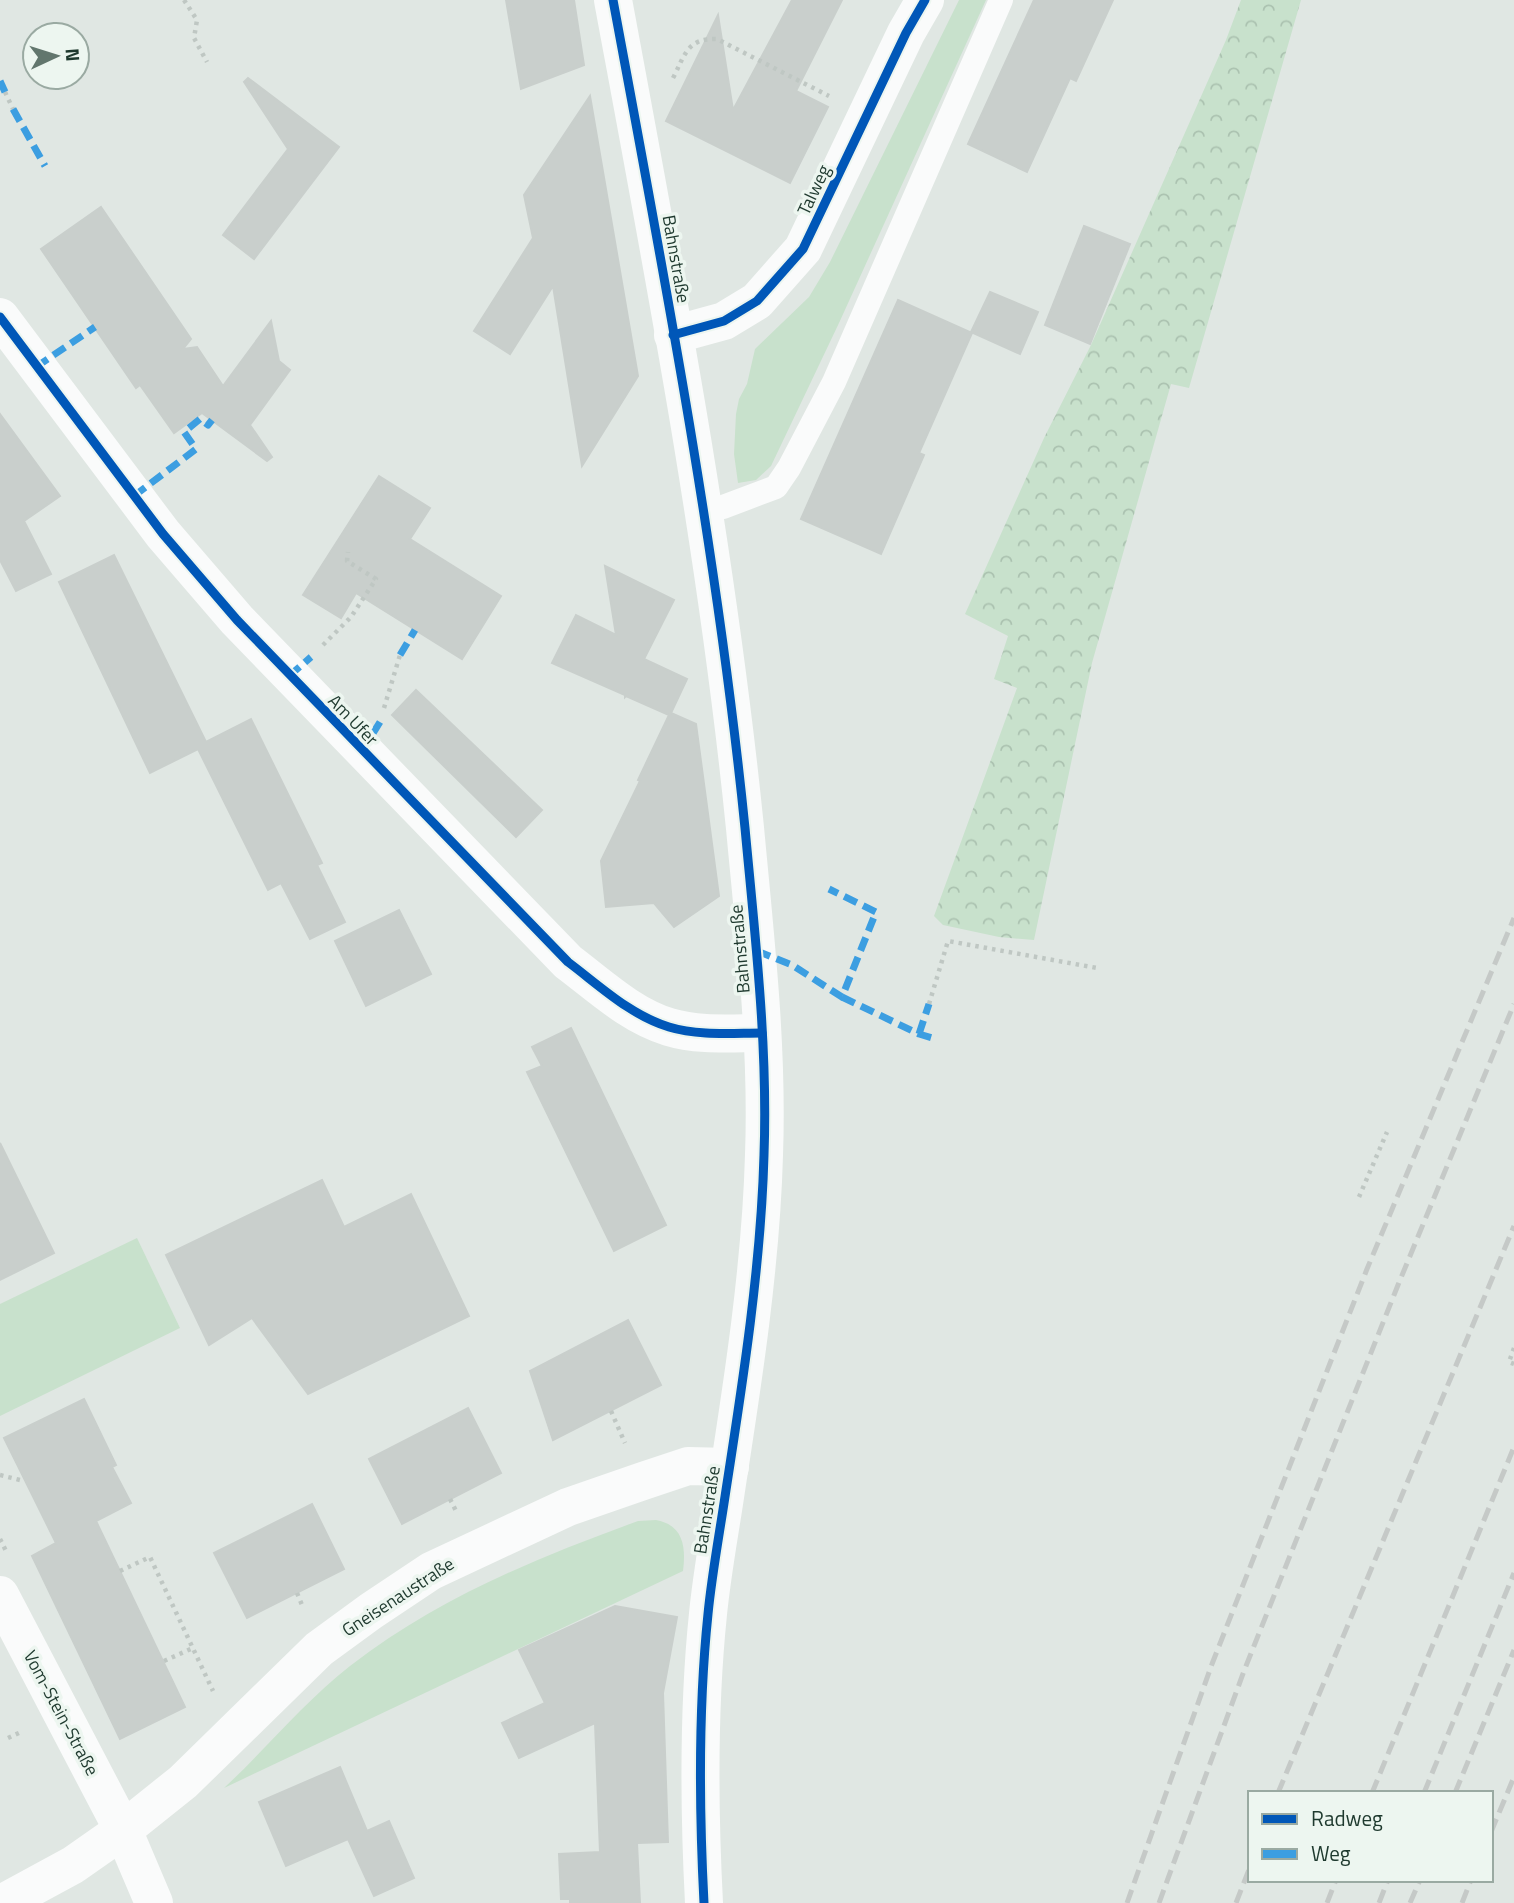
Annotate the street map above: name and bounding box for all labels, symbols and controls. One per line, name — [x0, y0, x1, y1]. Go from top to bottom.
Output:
north arrow — [21, 21, 91, 91]
text: N — [59, 47, 88, 62]
street label: Talweg — [790, 160, 837, 220]
street label: Bahnstraße — [655, 213, 697, 305]
street label: Am Ufer — [322, 688, 385, 751]
street label: Bahnstraße — [722, 904, 757, 994]
street label: Bahnstraße — [686, 1464, 727, 1556]
street label: Gneisenaustraße — [336, 1550, 459, 1643]
street label: Vom-Stein-Straße — [17, 1645, 106, 1780]
legend — [1248, 1791, 1493, 1882]
text: Radweg — [1311, 1802, 1383, 1834]
text: Weg — [1311, 1837, 1351, 1869]

